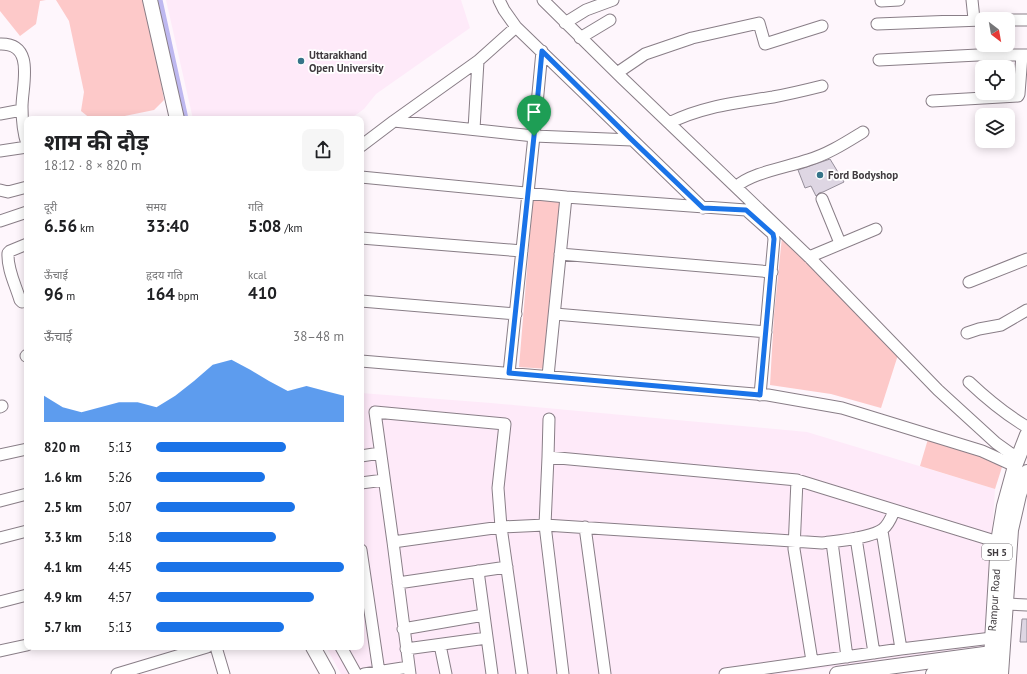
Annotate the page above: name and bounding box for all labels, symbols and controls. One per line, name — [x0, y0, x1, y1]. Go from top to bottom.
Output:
north arrow — [975, 12, 1015, 52]
map controls — [975, 12, 1015, 148]
place label: Uttarakhand Open University — [309, 48, 384, 75]
marker: Uttarakhand Open University — [296, 56, 306, 66]
button: locate — [975, 60, 1015, 100]
pin — [517, 95, 551, 136]
icon: arrive — [523, 101, 545, 123]
button: layers — [975, 108, 1015, 148]
text: शाम की दौड़ — [44, 128, 149, 156]
button: share — [302, 129, 344, 171]
text: 18:12 · 8 × 820 m — [44, 157, 141, 174]
place label: Ford Bodyshop — [828, 168, 898, 182]
marker: Ford Bodyshop — [815, 170, 825, 180]
text: दूरी — [44, 200, 57, 214]
text: समय — [146, 200, 166, 214]
text: गति — [248, 200, 263, 214]
text: 6.56 — [44, 215, 77, 237]
text: 33:40 — [146, 215, 189, 237]
text: 5:08 — [248, 215, 282, 237]
text: km — [77, 221, 94, 235]
text: /km — [282, 221, 303, 235]
text: ऊँचाई — [44, 268, 68, 282]
text: हृदय गति — [146, 268, 183, 282]
text: kcal — [248, 268, 267, 282]
text: 410 — [248, 282, 277, 304]
text: 96 — [44, 283, 63, 305]
text: 164 — [146, 283, 175, 305]
text: m — [63, 289, 75, 303]
text: bpm — [175, 289, 199, 303]
text: ऊँचाई — [44, 328, 72, 345]
text: 38–48 m — [293, 328, 344, 345]
text: 820 m — [44, 439, 80, 456]
text: 5:13 — [108, 439, 132, 456]
text: 1.6 km — [44, 469, 82, 486]
text: 5:26 — [108, 469, 132, 486]
text: 2.5 km — [44, 499, 82, 516]
text: 5:07 — [108, 499, 132, 516]
text: 3.3 km — [44, 529, 82, 546]
text: 5:18 — [108, 529, 132, 546]
road number: SH 5 — [982, 544, 1012, 560]
text: 4.1 km — [44, 559, 82, 576]
text: 4:45 — [108, 559, 132, 576]
street label: Rampur Road — [985, 568, 1003, 632]
text: 4.9 km — [44, 589, 82, 606]
text: 4:57 — [108, 589, 132, 606]
text: 5.7 km — [44, 619, 81, 636]
text: 5:13 — [108, 619, 132, 636]

